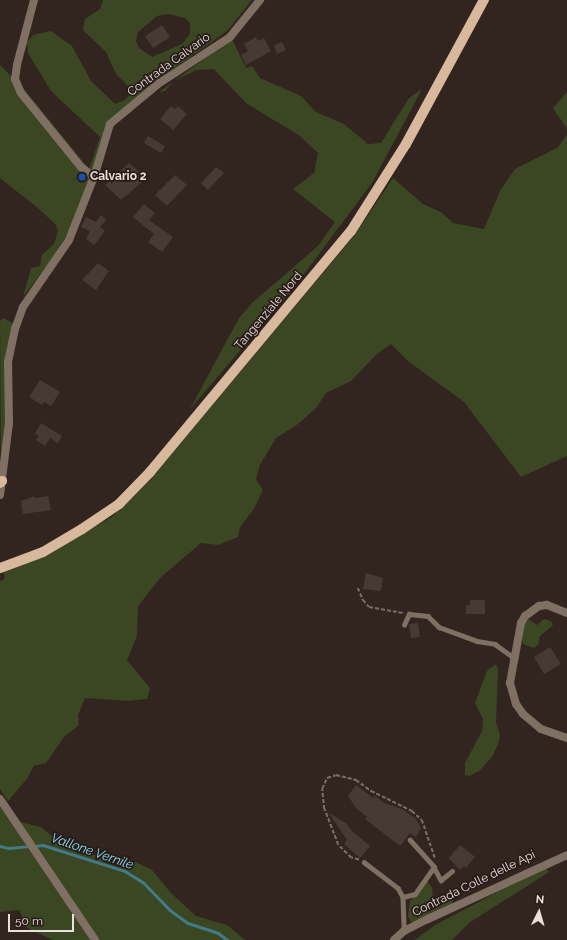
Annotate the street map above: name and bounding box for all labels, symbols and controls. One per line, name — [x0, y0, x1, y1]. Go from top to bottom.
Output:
street label: Contrada Calvario — [125, 30, 213, 100]
place label: Calvario 2 — [90, 170, 147, 184]
marker: Calvario 2 — [77, 172, 87, 182]
street label: Tangenziale Nord — [232, 269, 306, 353]
water label: Vallone Vernile — [49, 831, 135, 873]
street label: Contrada Colle delle Api — [410, 848, 538, 920]
north arrow — [519, 892, 559, 932]
text: N — [535, 893, 545, 906]
scale bar — [10, 906, 76, 932]
text: 50 m — [15, 914, 43, 928]

